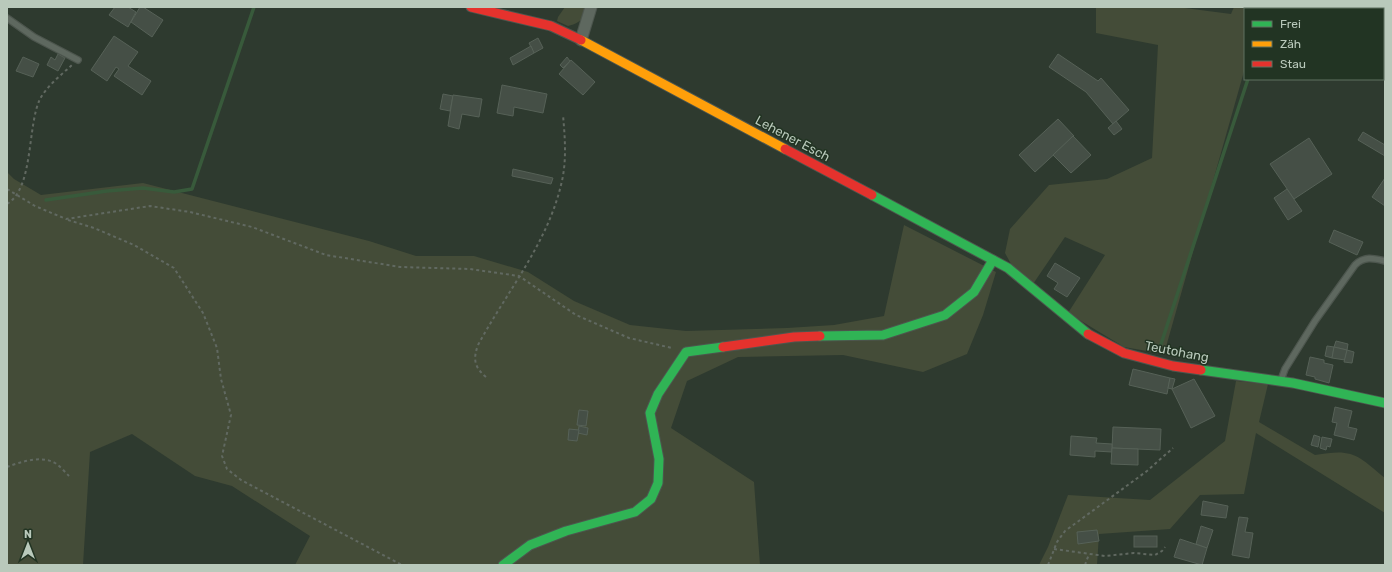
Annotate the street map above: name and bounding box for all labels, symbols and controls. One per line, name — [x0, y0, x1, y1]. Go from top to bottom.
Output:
legend — [1244, 8, 1384, 80]
text: Frei — [1280, 17, 1301, 31]
text: Zäh — [1280, 37, 1301, 51]
text: Stau — [1280, 57, 1306, 71]
street label: Lehener Esch — [753, 113, 833, 164]
street label: Teutohang — [1144, 338, 1210, 366]
north arrow — [8, 524, 48, 564]
text: N — [24, 528, 32, 541]

